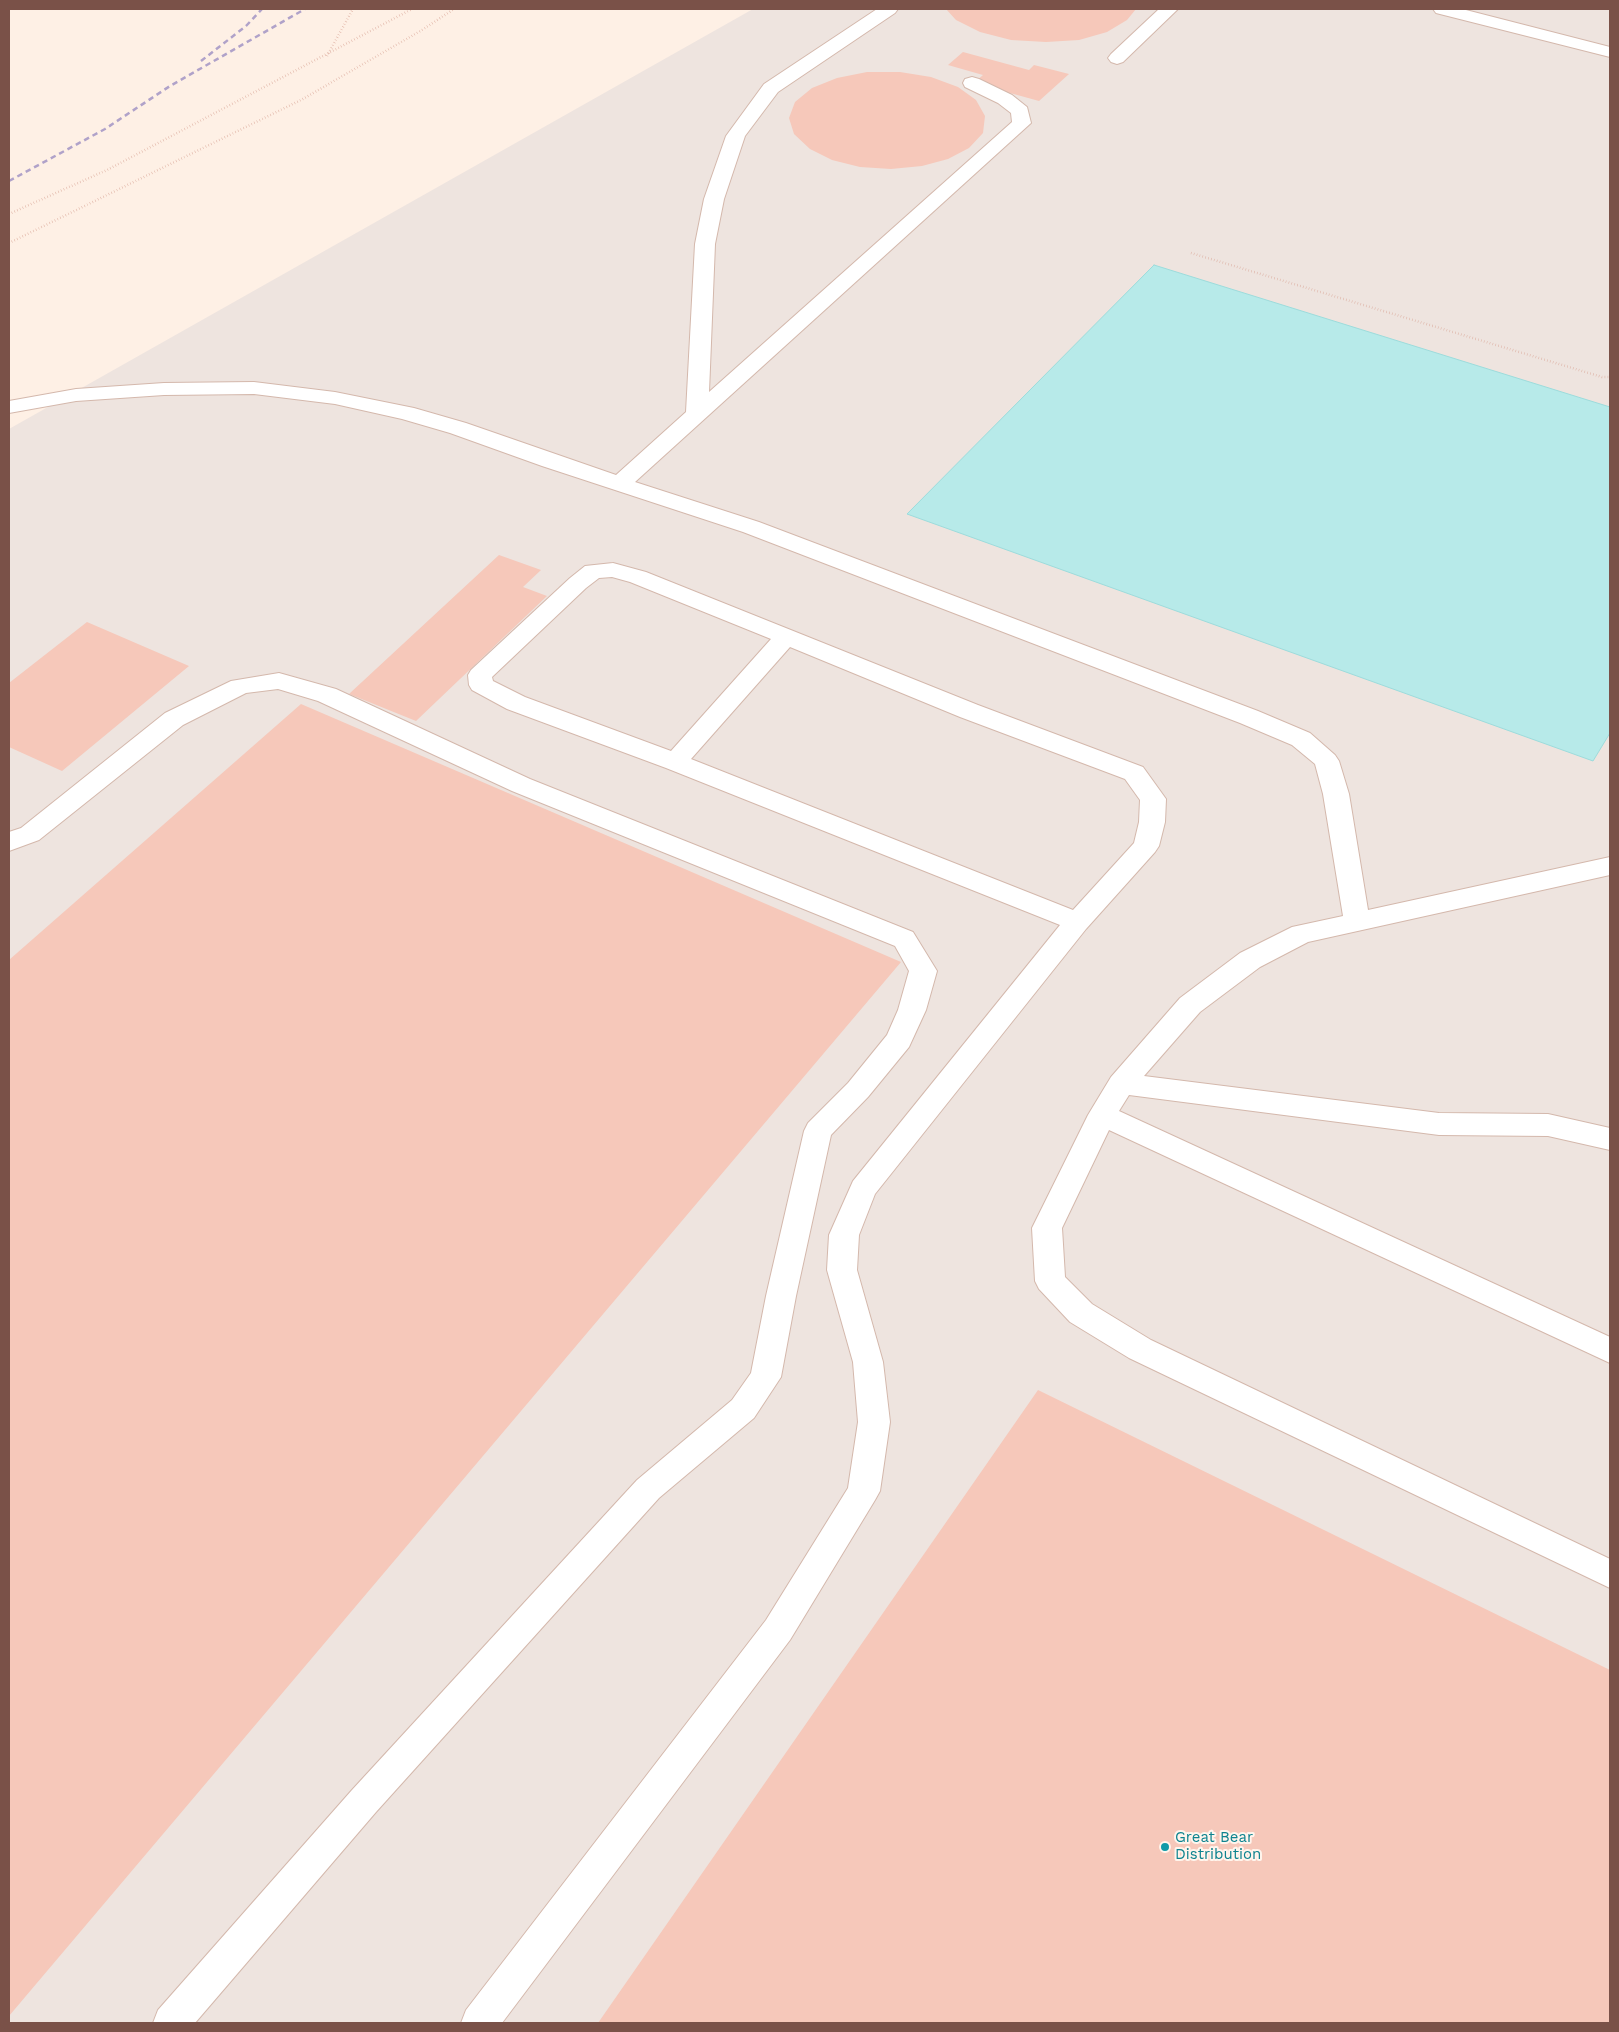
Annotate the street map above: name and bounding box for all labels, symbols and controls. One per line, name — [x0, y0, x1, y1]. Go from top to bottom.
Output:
place label: Great Bear Distribution — [1175, 1829, 1261, 1864]
marker: Great Bear Distribution — [1159, 1841, 1171, 1853]

